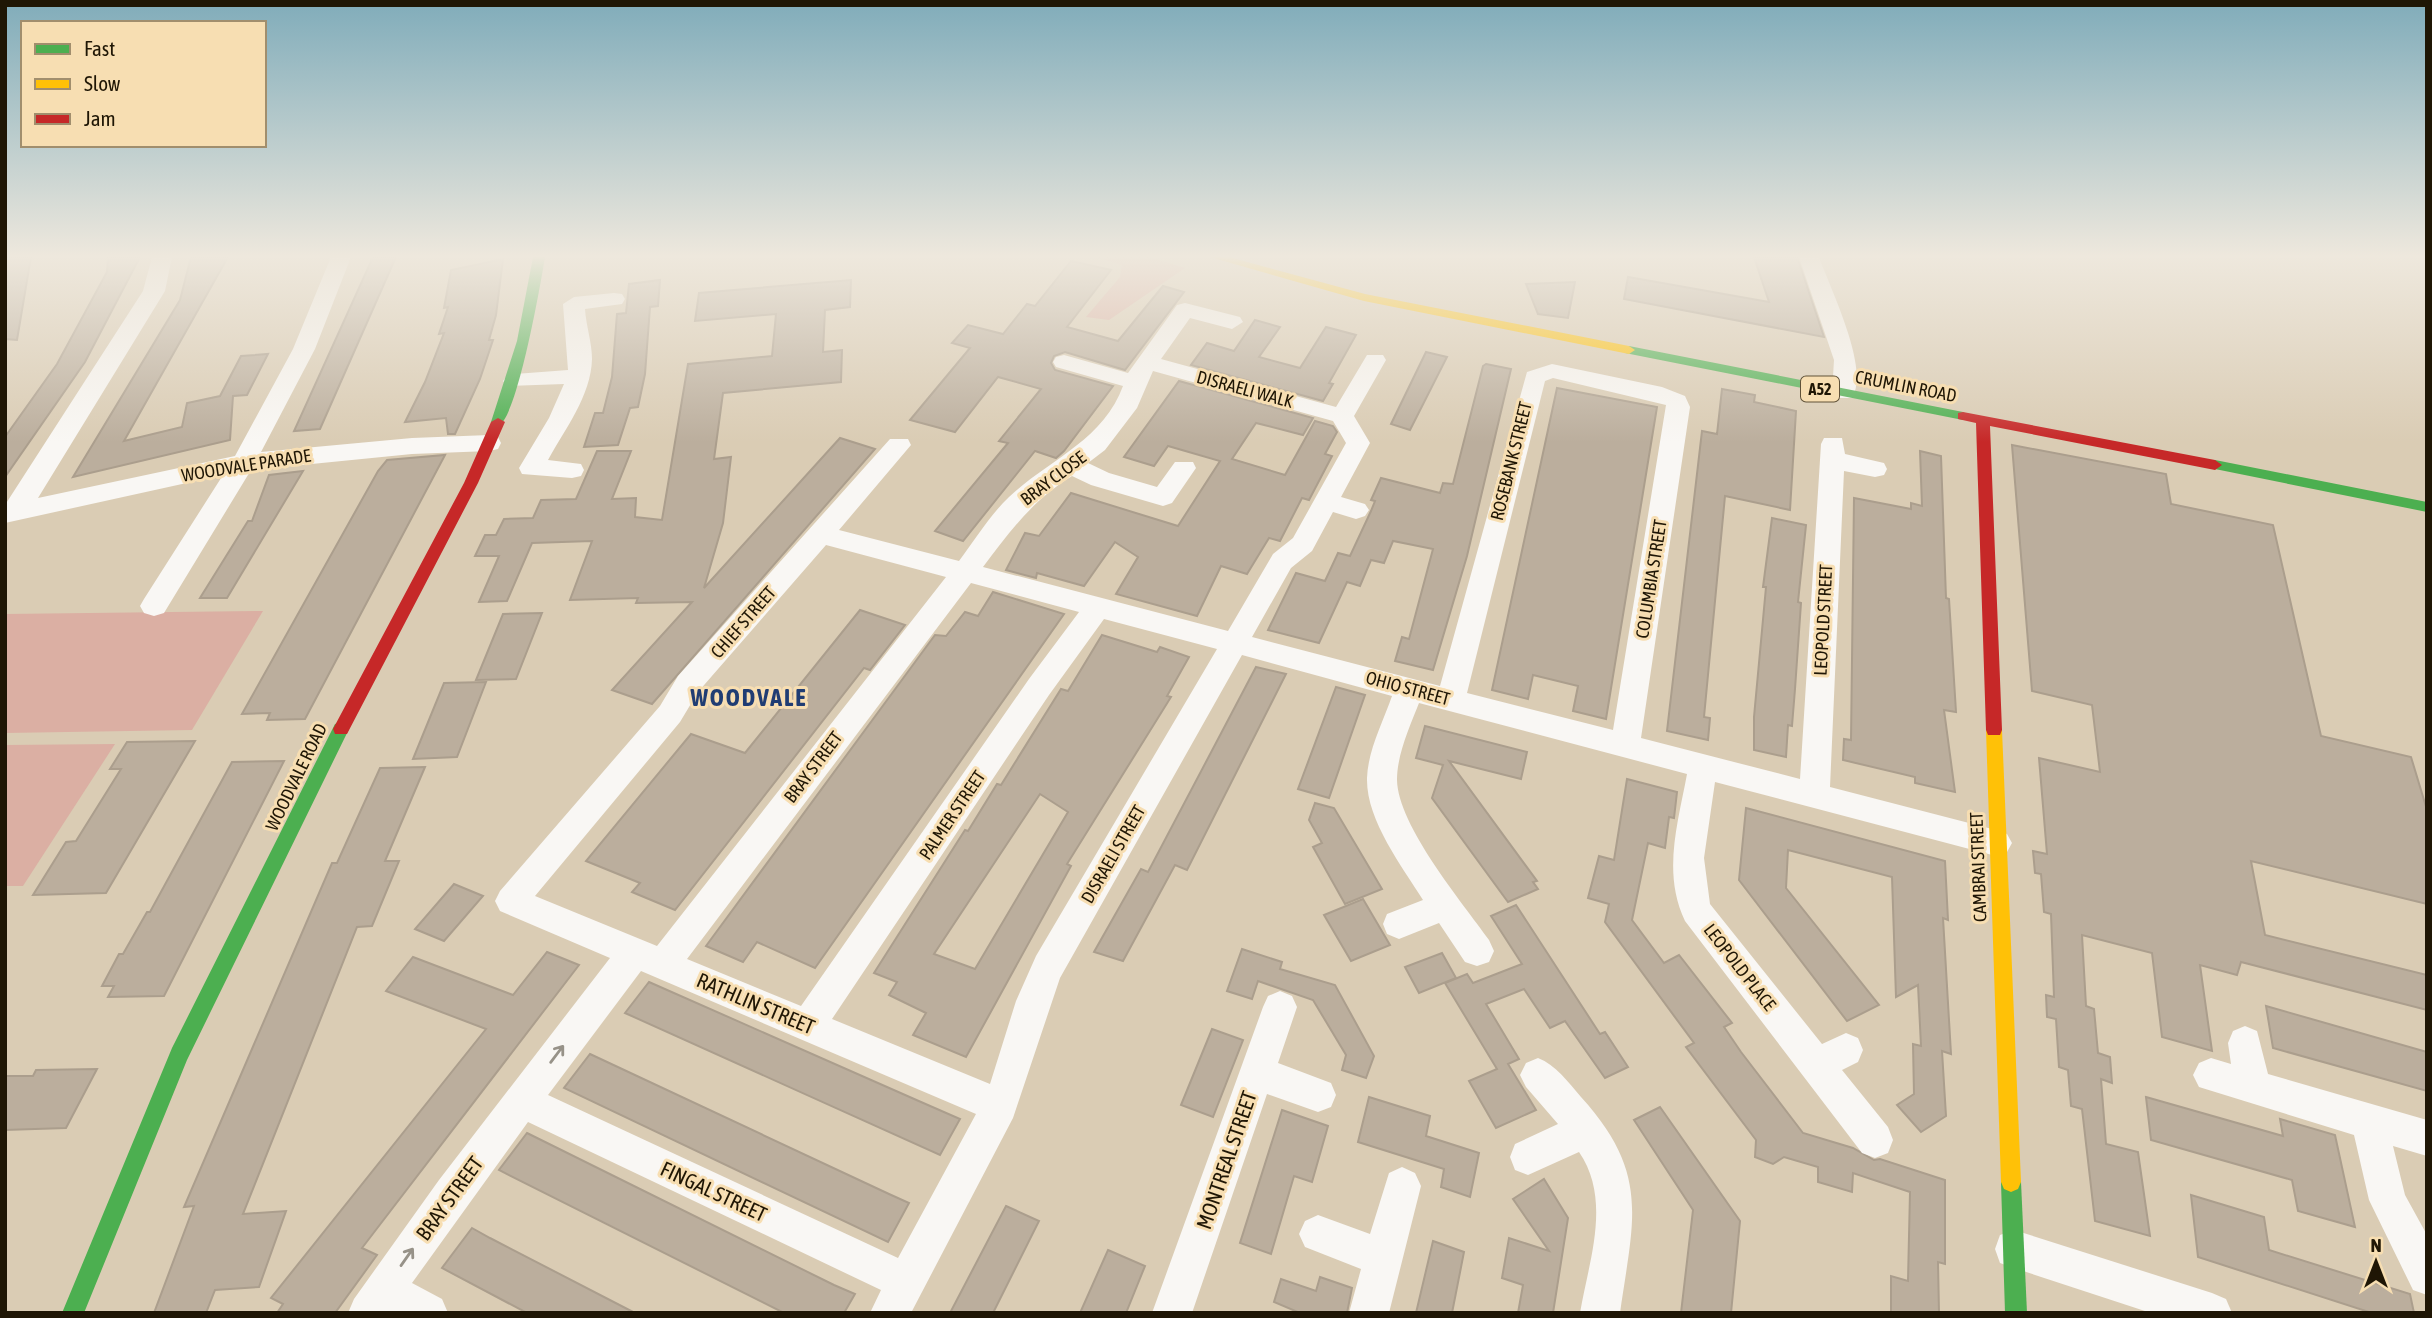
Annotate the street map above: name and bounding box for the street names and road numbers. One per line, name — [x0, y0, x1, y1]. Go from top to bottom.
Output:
street label: DISRAELI WALK — [1194, 366, 1296, 412]
street label: CRUMLIN ROAD — [1854, 366, 1958, 406]
road number: A52 — [1801, 376, 1839, 402]
street label: ROSEBANK STREET — [1486, 399, 1536, 523]
street label: WOODVALE PARADE — [180, 444, 312, 486]
street label: BRAY CLOSE — [1016, 446, 1090, 509]
street label: COLUMBIA STREET — [1631, 518, 1671, 640]
street label: LEOPOLD STREET — [1810, 564, 1836, 676]
street label: CHIEF STREET — [706, 582, 780, 662]
street label: OHIO STREET — [1364, 667, 1452, 709]
street label: WOODVALE ROAD — [261, 720, 331, 834]
street label: BRAY STREET — [779, 727, 847, 807]
street label: PALMER STREET — [915, 766, 989, 863]
street label: DISRAELI STREET — [1077, 801, 1149, 907]
street label: CAMBRAI STREET — [1966, 812, 1990, 922]
street label: LEOPOLD PLACE — [1700, 919, 1781, 1015]
street label: RATHLIN STREET — [693, 967, 819, 1039]
street label: MONTREAL STREET — [1191, 1088, 1261, 1232]
street label: BRAY STREET — [411, 1151, 487, 1245]
street label: FINGAL STREET — [657, 1156, 771, 1226]

